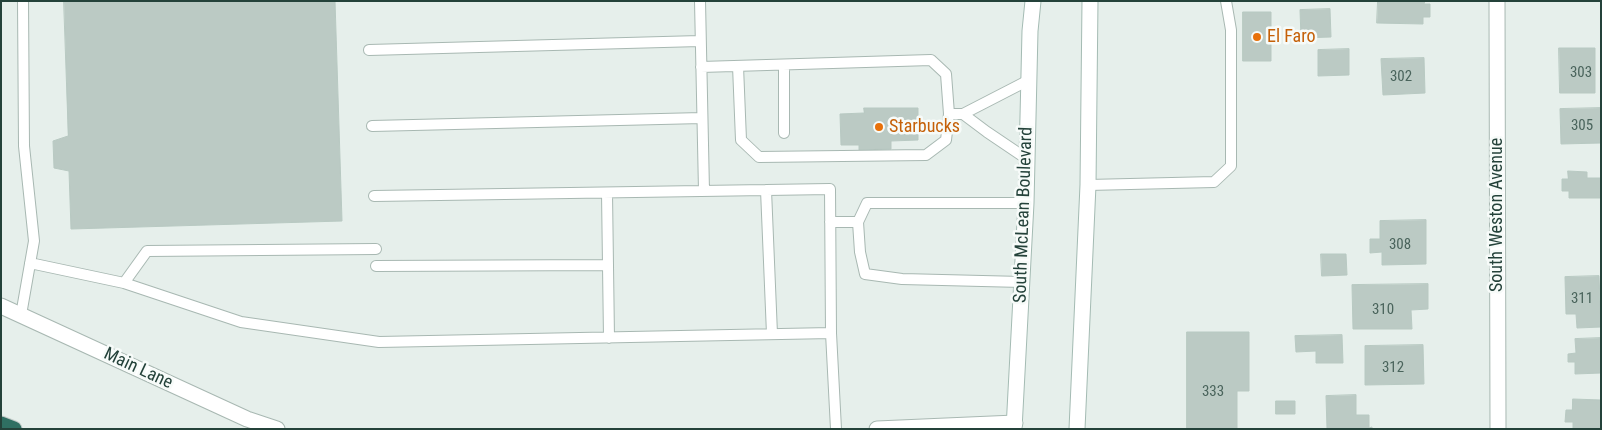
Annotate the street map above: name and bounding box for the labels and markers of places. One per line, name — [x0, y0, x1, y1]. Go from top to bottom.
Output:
place label: El Faro — [1267, 26, 1316, 48]
marker: El Faro — [1251, 31, 1263, 43]
place label: Starbucks — [889, 116, 960, 138]
marker: Starbucks — [873, 121, 885, 133]

